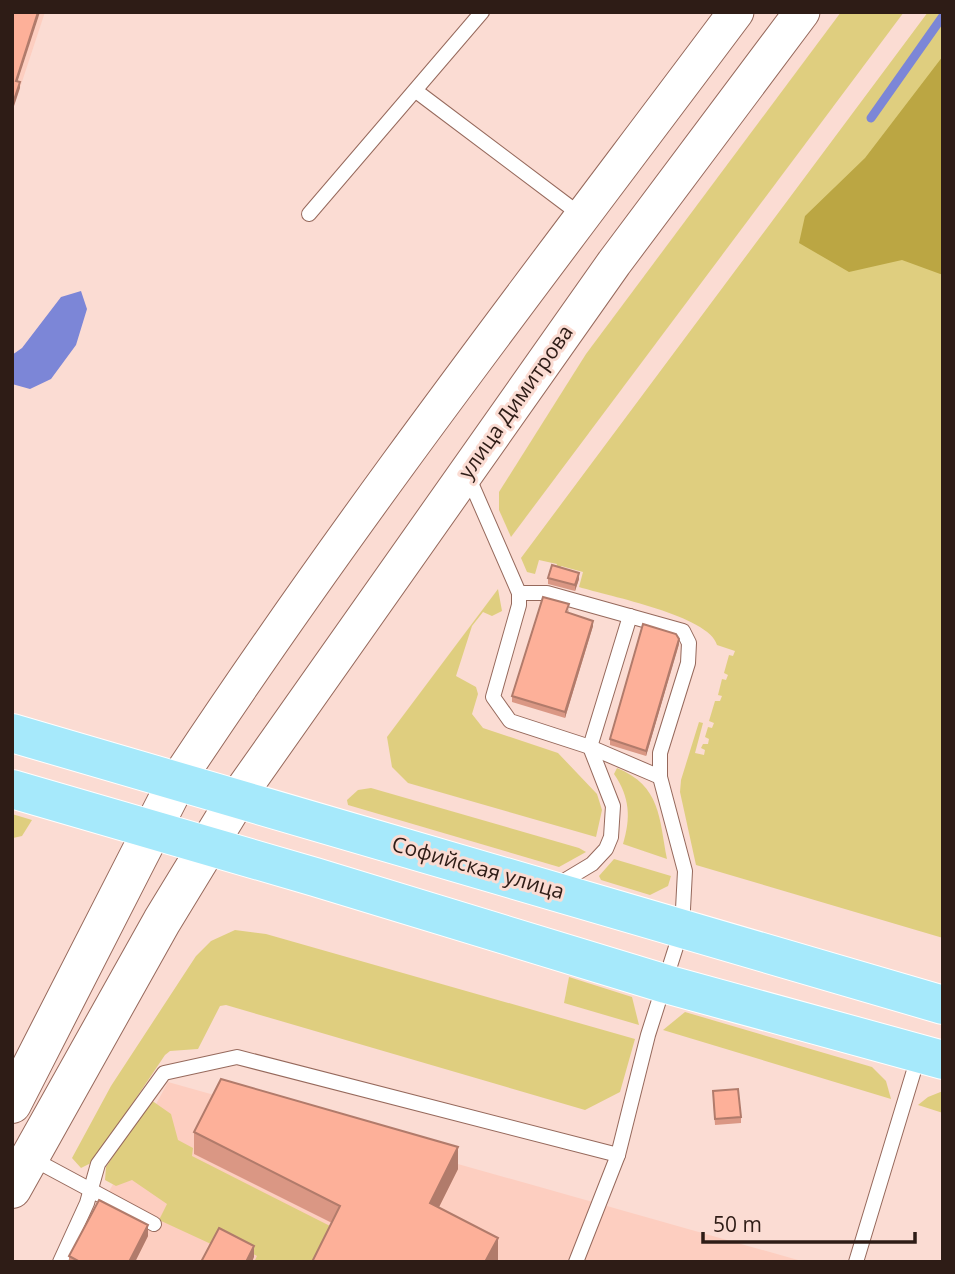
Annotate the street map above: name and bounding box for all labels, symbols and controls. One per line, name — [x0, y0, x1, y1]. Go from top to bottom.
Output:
street label: улица Димитрова — [452, 319, 579, 484]
street label: Софийская улица — [389, 829, 568, 905]
scale bar — [703, 1200, 915, 1244]
text: 50 m — [713, 1210, 762, 1238]

